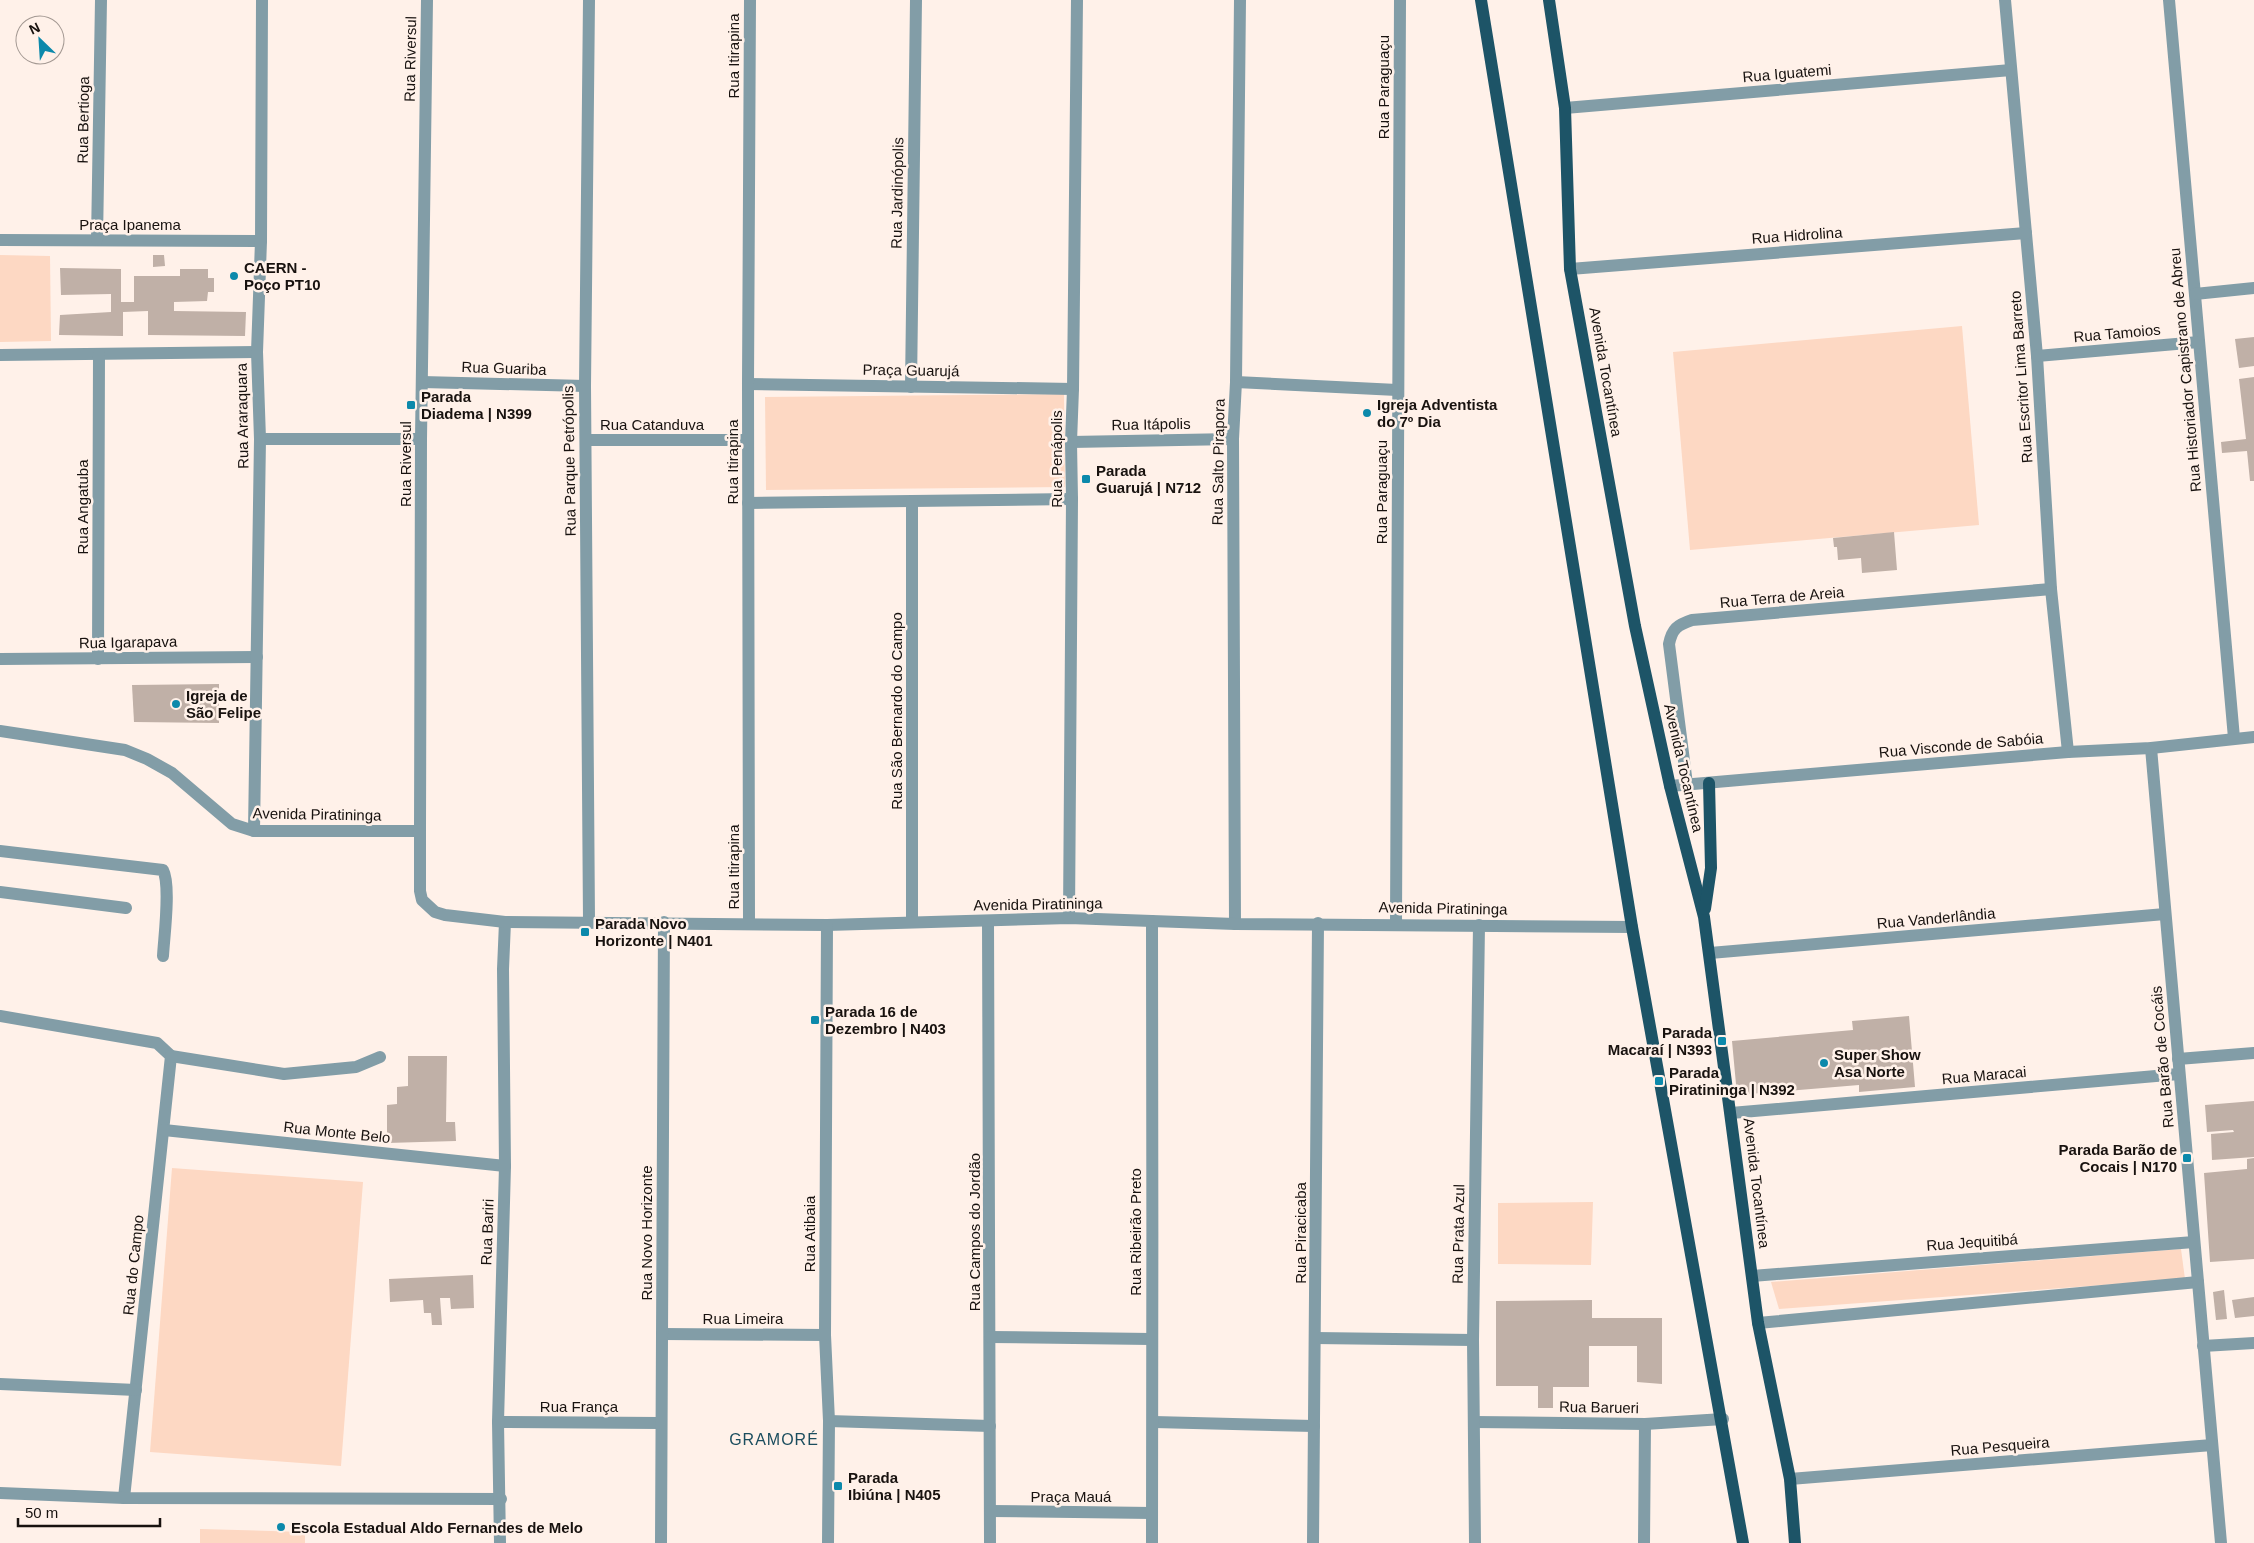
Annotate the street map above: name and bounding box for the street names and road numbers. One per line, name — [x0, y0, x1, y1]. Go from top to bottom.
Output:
street label: Rua Itirapina — [725, 13, 742, 99]
street label: Rua Riversul — [401, 16, 419, 102]
street label: Rua Paraguaçu — [1375, 35, 1392, 139]
street label: Rua Iguatemi — [1742, 61, 1832, 85]
street label: Rua Bertioga — [74, 75, 92, 164]
street label: Rua Jardinópolis — [888, 137, 906, 249]
street label: Praça Ipanema — [79, 216, 182, 233]
street label: Rua Hidrolina — [1751, 223, 1844, 247]
street label: Rua Historiador Capistrano de Abreu — [2166, 247, 2204, 493]
street label: Rua Escritor Lima Barreto — [2007, 290, 2035, 464]
street label: Avenida Tocantínea — [1586, 306, 1626, 439]
street label: Rua Tamoios — [2073, 321, 2161, 345]
street label: Rua Guariba — [461, 358, 547, 378]
street label: Praça Guarujá — [862, 361, 960, 379]
street label: Rua Araraquara — [233, 362, 251, 469]
street label: Rua Parque Petrópolis — [559, 385, 579, 537]
street label: Rua Salto Pirapora — [1208, 398, 1228, 526]
street label: Rua Penápolis — [1048, 410, 1065, 508]
street label: Rua Itápolis — [1111, 415, 1191, 433]
street label: Rua Catanduva — [600, 416, 705, 433]
street label: Rua Itirapina — [724, 419, 741, 505]
street label: Rua Riversul — [397, 421, 414, 507]
street label: Rua Paraguaçu — [1373, 440, 1390, 544]
street label: Rua Angatuba — [74, 459, 91, 555]
street label: Rua Terra de Areia — [1719, 583, 1846, 611]
street label: Rua São Bernardo do Campo — [888, 612, 905, 810]
street label: Rua Igarapava — [79, 633, 178, 651]
street label: Avenida Tocantínea — [1661, 702, 1707, 834]
street label: Rua Visconde de Sabóia — [1878, 729, 2044, 761]
street label: Avenida Piratininga — [252, 804, 382, 824]
street label: Rua Itirapina — [725, 824, 742, 910]
street label: Avenida Piratininga — [973, 894, 1103, 914]
street label: Avenida Piratininga — [1378, 898, 1508, 918]
street label: Rua Vanderlândia — [1876, 904, 1997, 932]
street label: Rua Barão de Cocáis — [2147, 985, 2177, 1129]
street label: Rua Maracai — [1941, 1063, 2027, 1087]
street label: Avenida Tocantínea — [1741, 1117, 1774, 1250]
street label: Rua Monte Belo — [283, 1118, 391, 1146]
street label: Rua Campos do Jordão — [966, 1153, 983, 1311]
street label: Rua Novo Horizonte — [638, 1165, 655, 1301]
street label: Rua Ribeirão Preto — [1127, 1168, 1144, 1296]
street label: Rua Piracicaba — [1292, 1181, 1309, 1284]
street label: Rua Prata Azul — [1449, 1184, 1467, 1284]
street label: Rua Atibaia — [801, 1195, 818, 1272]
street label: Rua Bariri — [477, 1198, 497, 1266]
street label: Rua do Campo — [119, 1214, 147, 1316]
street label: Rua Jequitibá — [1926, 1230, 2019, 1254]
street label: Rua Limeira — [703, 1310, 784, 1327]
street label: Rua França — [540, 1398, 619, 1415]
street label: Rua Barueri — [1559, 1398, 1639, 1416]
street label: Rua Pesqueira — [1950, 1433, 2051, 1459]
street label: Praça Mauá — [1031, 1488, 1112, 1505]

